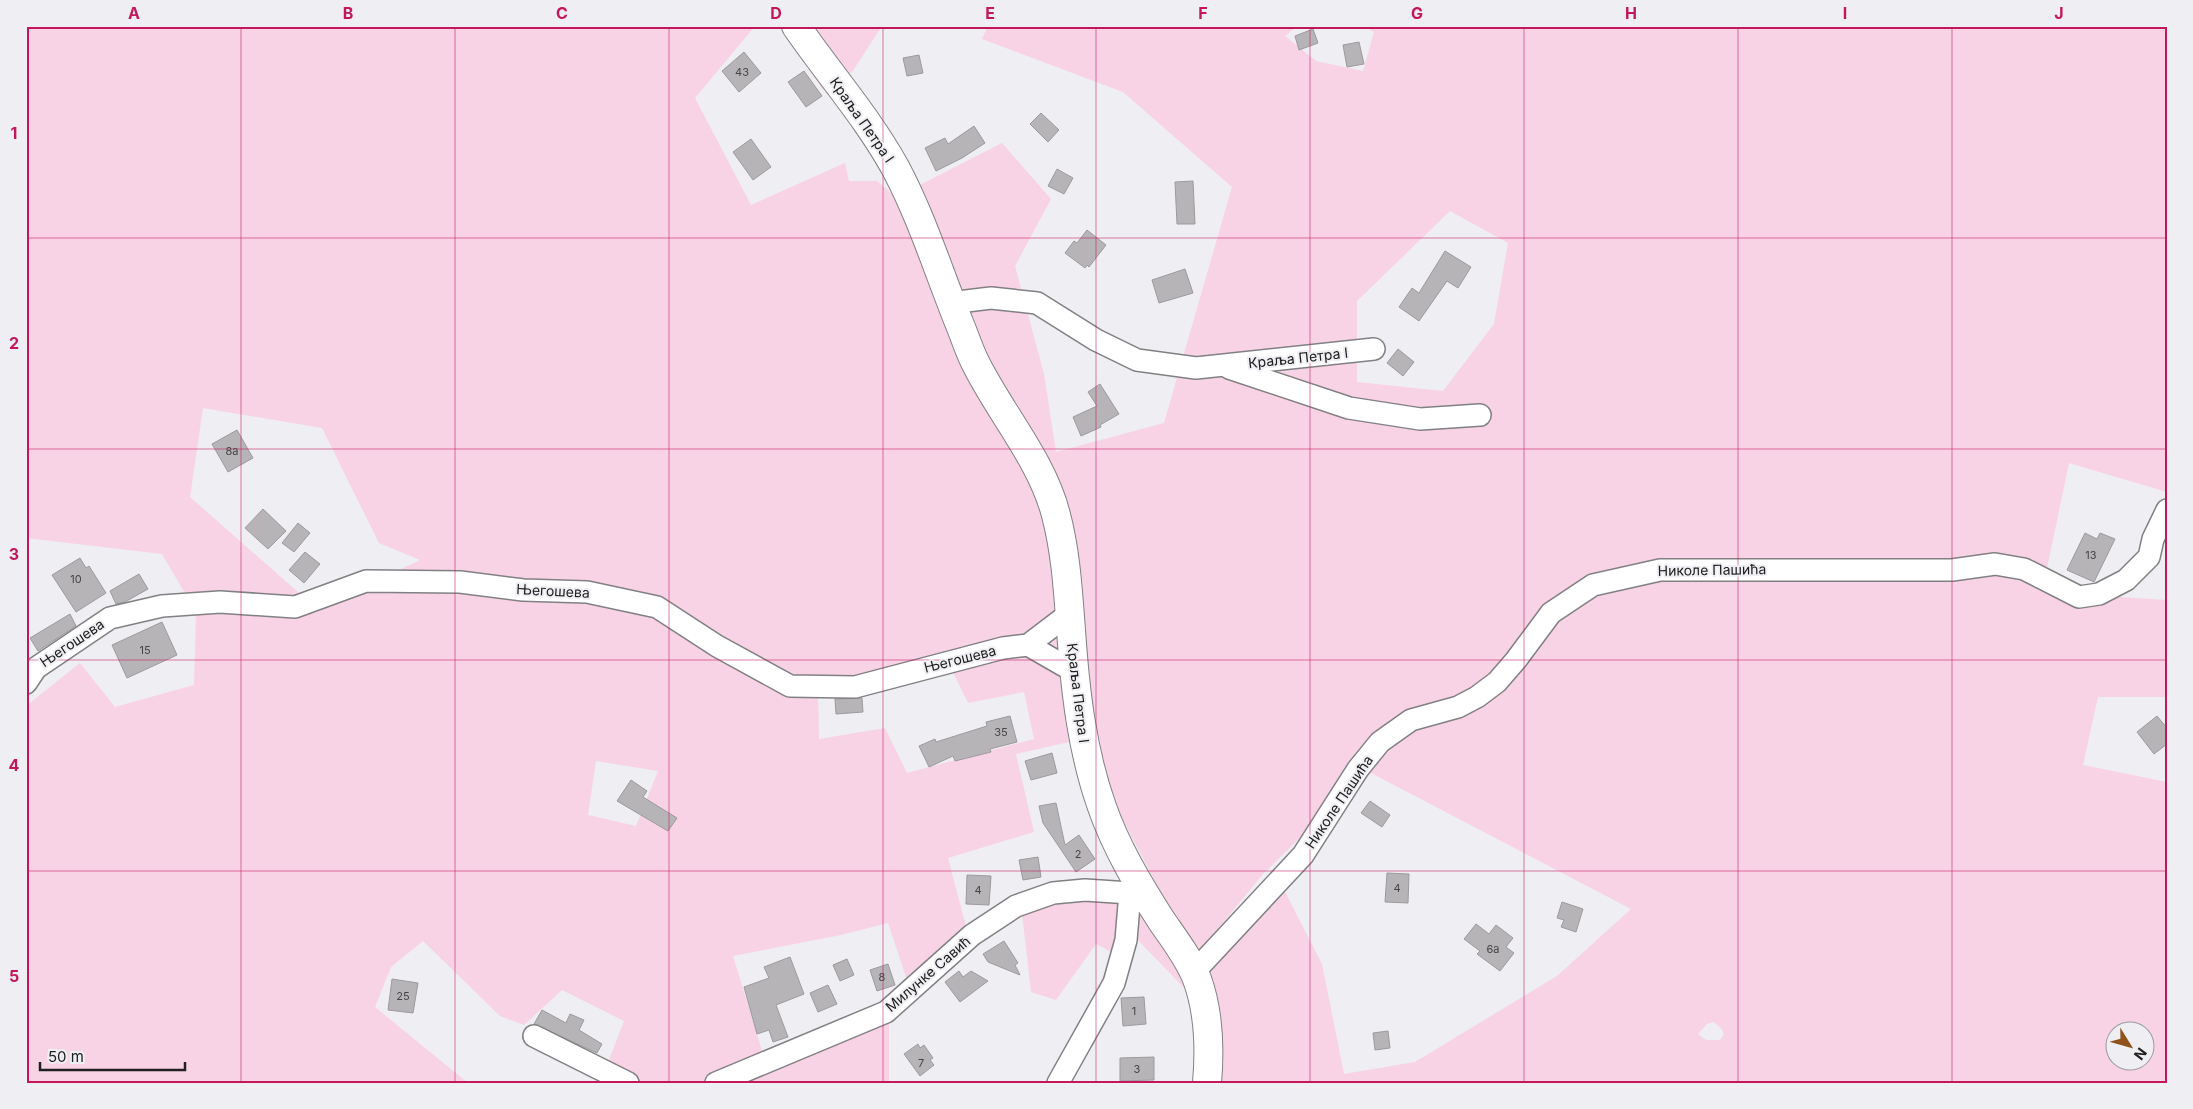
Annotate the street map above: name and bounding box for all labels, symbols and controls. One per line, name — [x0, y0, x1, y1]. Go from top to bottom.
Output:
text: A — [128, 3, 140, 23]
text: B — [343, 3, 353, 23]
text: C — [556, 3, 568, 23]
text: D — [770, 3, 782, 23]
text: E — [985, 3, 995, 23]
text: F — [1198, 3, 1208, 23]
text: G — [1411, 3, 1423, 23]
text: H — [1625, 3, 1637, 23]
text: I — [1843, 3, 1847, 23]
text: J — [2054, 3, 2064, 23]
house number: 43 — [735, 65, 749, 79]
street label: Краља Петра I — [827, 74, 898, 166]
text: 1 — [11, 123, 17, 143]
text: 2 — [9, 333, 19, 353]
street label: Краља Петра I — [1247, 344, 1349, 371]
house number: 8a — [226, 444, 238, 458]
text: 3 — [9, 544, 19, 564]
house number: 13 — [2085, 548, 2097, 562]
street label: Николе Пашића — [1657, 560, 1766, 579]
house number: 10 — [70, 572, 82, 586]
street label: Његошева — [516, 580, 590, 601]
street label: Његошева — [36, 615, 107, 670]
street label: Његошева — [922, 641, 998, 676]
street label: Краља Петра I — [1064, 642, 1093, 744]
house number: 15 — [139, 643, 151, 657]
house number: 35 — [994, 725, 1008, 739]
street label: Николе Пашића — [1301, 752, 1376, 852]
text: 4 — [9, 755, 20, 775]
house number: 2 — [1075, 847, 1081, 861]
house number: 4 — [1393, 881, 1401, 895]
house number: 4 — [974, 883, 982, 897]
street label: Милунке Савић — [882, 932, 974, 1015]
house number: 6a — [1487, 942, 1500, 956]
text: 5 — [9, 966, 19, 986]
house number: 8 — [879, 970, 886, 984]
house number: 25 — [396, 989, 410, 1003]
house number: 1 — [1132, 1004, 1136, 1018]
north arrow — [2106, 1022, 2156, 1072]
scale bar — [40, 1039, 185, 1071]
text: N — [2131, 1045, 2151, 1064]
text: 50 m — [48, 1047, 84, 1066]
house number: 7 — [918, 1056, 924, 1070]
house number: 3 — [1134, 1062, 1141, 1076]

